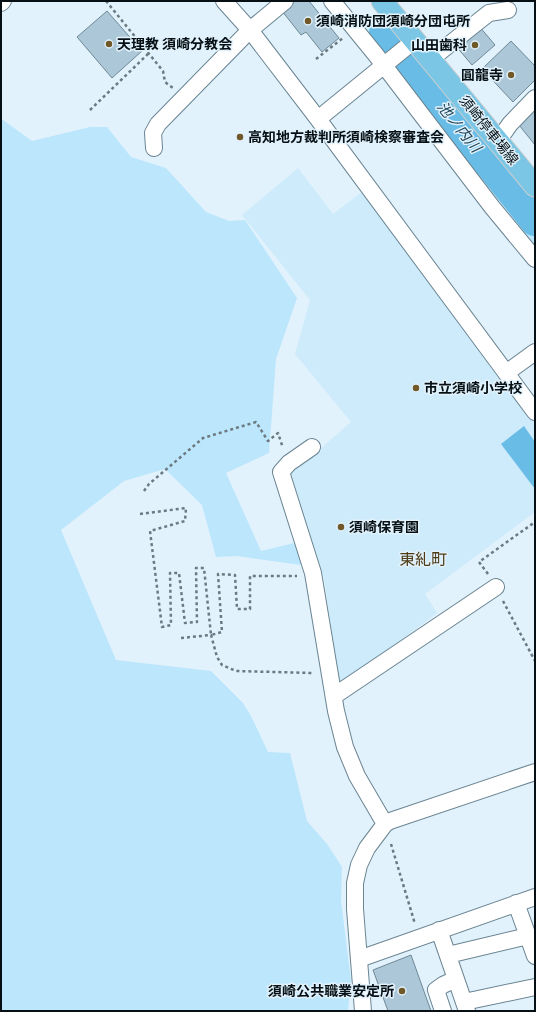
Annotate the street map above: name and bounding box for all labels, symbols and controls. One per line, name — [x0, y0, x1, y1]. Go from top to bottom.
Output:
place label: 須崎消防団須崎分団屯所 — [316, 12, 470, 30]
marker: 須崎消防団須崎分団屯所 — [303, 16, 313, 26]
place label: 天理教 須崎分教会 — [117, 35, 232, 53]
place label: 山田歯科 — [411, 36, 467, 54]
marker: 天理教 須崎分教会 — [104, 39, 114, 49]
marker: 山田歯科 — [470, 40, 480, 50]
place label: 圓龍寺 — [461, 66, 503, 84]
marker: 圓龍寺 — [506, 70, 516, 80]
street label: 須崎停車場線 — [456, 92, 522, 168]
water label: 池ノ内川 — [433, 98, 486, 158]
place label: 高知地方裁判所須崎検察審査会 — [248, 128, 444, 146]
marker: 高知地方裁判所須崎検察審査会 — [235, 132, 245, 142]
place label: 市立須崎小学校 — [424, 379, 522, 397]
marker: 市立須崎小学校 — [411, 383, 421, 393]
place label: 須崎保育園 — [349, 518, 419, 536]
marker: 須崎保育園 — [336, 522, 346, 532]
district label: 東糺町 — [399, 550, 447, 569]
place label: 須崎公共職業安定所 — [268, 982, 394, 1000]
marker: 須崎公共職業安定所 — [397, 986, 407, 996]

